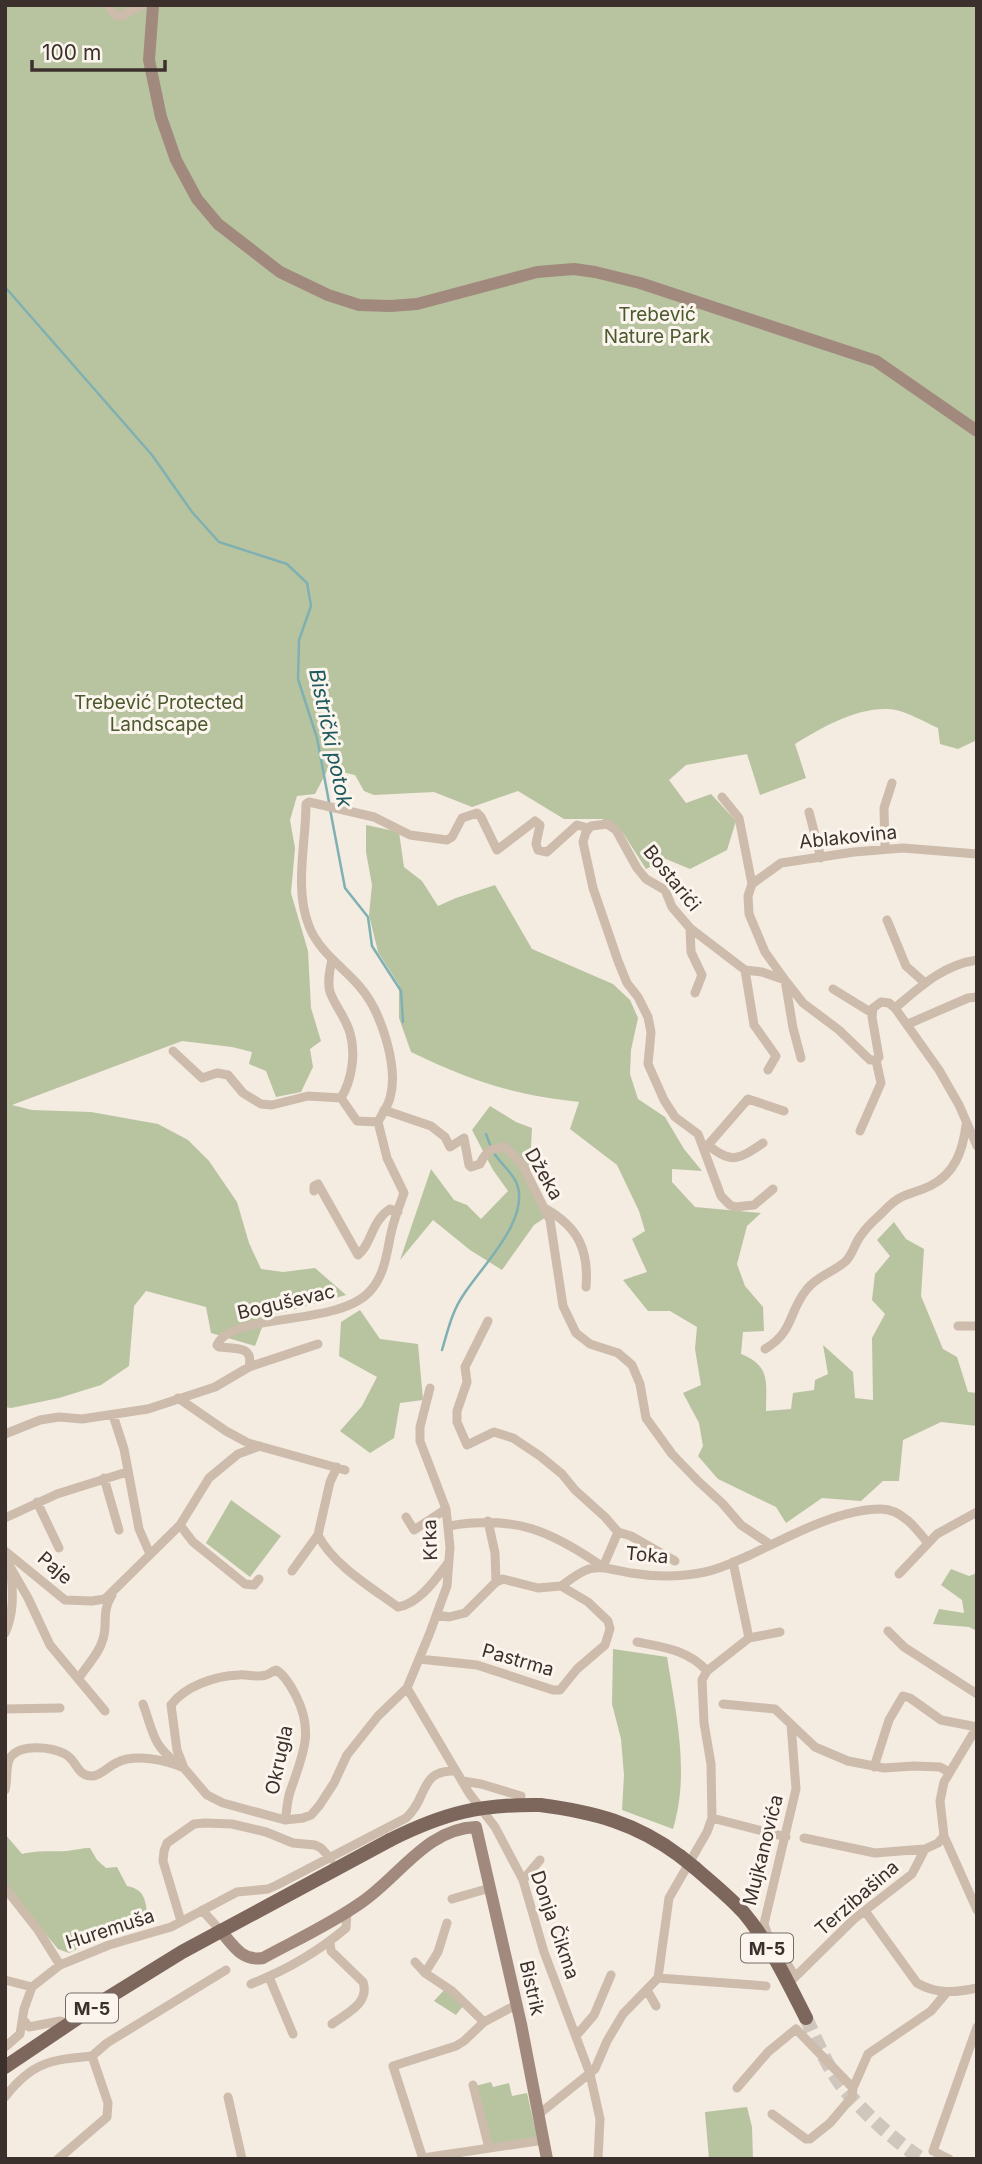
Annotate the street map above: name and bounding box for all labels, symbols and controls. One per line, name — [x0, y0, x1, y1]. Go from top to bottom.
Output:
scale bar — [32, 28, 164, 72]
text: 100 m — [42, 40, 101, 65]
park label: Trebević Nature Park — [604, 303, 711, 348]
water label: Bistrički potok — [304, 666, 358, 810]
park label: Trebević Protected Landscape — [74, 691, 244, 736]
street label: Ablakovina — [798, 820, 898, 854]
street label: Bostarići — [638, 840, 706, 916]
street label: Džeka — [520, 1144, 568, 1204]
street label: Boguševac — [235, 1280, 337, 1324]
street label: Krka — [418, 1519, 442, 1561]
street label: Toka — [624, 1542, 670, 1568]
street label: Paje — [33, 1547, 77, 1589]
street label: Pastrma — [479, 1639, 557, 1681]
street label: Okrugla — [260, 1723, 298, 1797]
street label: Mujkanovića — [738, 1792, 788, 1908]
street label: Terzibašina — [811, 1855, 903, 1941]
street label: Donja Čikma — [526, 1868, 584, 1982]
street label: Huremuša — [63, 1904, 157, 1954]
road number: M-5 — [741, 1934, 793, 1962]
street label: Bistrik — [515, 1958, 550, 2018]
road number: M-5 — [66, 1994, 118, 2022]

